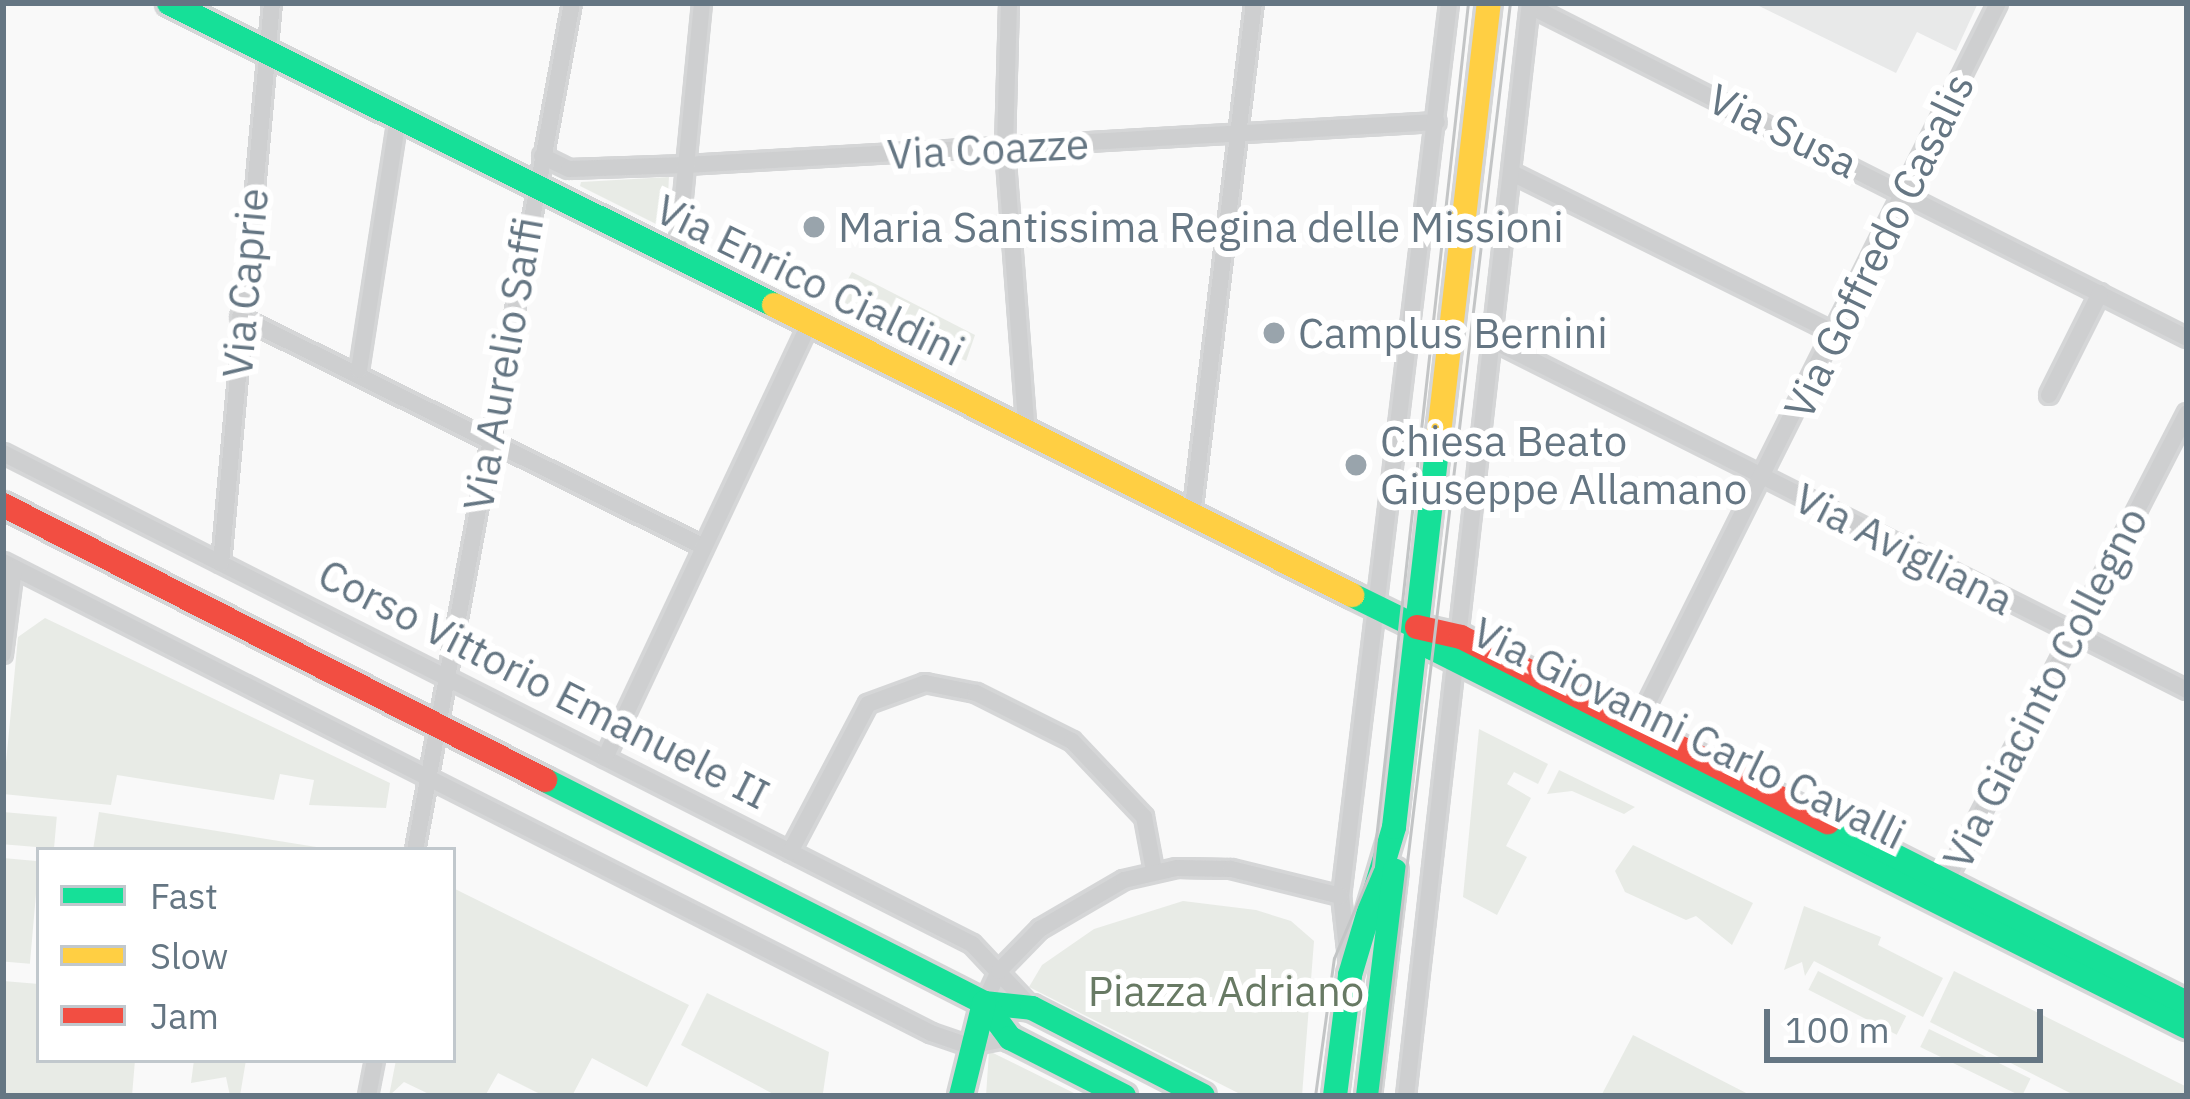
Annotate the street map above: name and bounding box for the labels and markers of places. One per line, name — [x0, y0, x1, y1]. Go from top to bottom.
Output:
place label: Maria Santissima Regina delle Missioni — [838, 202, 1564, 252]
marker: Maria Santissima Regina delle Missioni — [801, 214, 827, 240]
place label: Camplus Bernini — [1298, 308, 1608, 358]
marker: Camplus Bernini — [1261, 320, 1287, 346]
place label: Chiesa Beato Giuseppe Allamano — [1380, 416, 1747, 514]
marker: Chiesa Beato Giuseppe Allamano — [1343, 452, 1369, 478]

